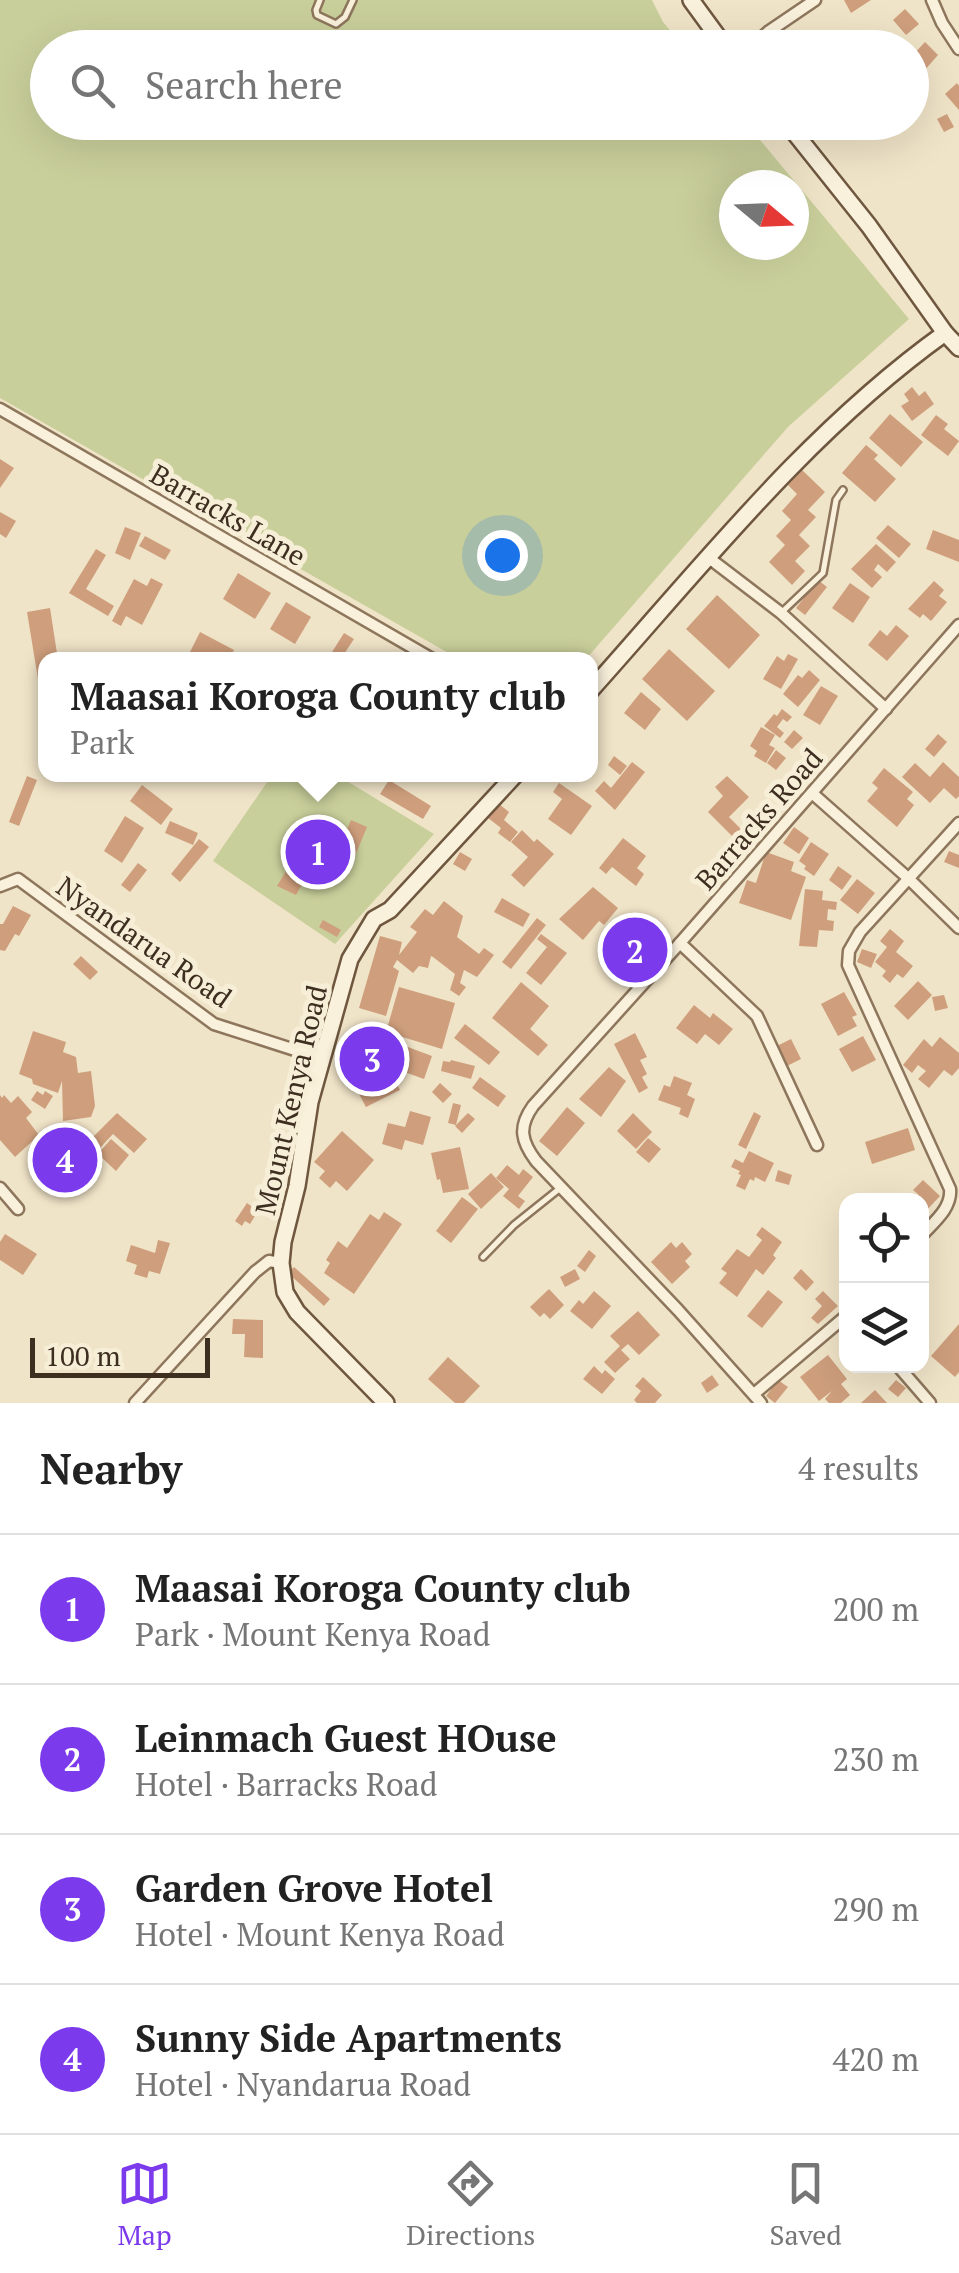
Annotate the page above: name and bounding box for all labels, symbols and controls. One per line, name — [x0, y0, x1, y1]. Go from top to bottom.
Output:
search box — [30, 30, 929, 140]
icon: search — [65, 58, 120, 113]
text: Search here — [145, 60, 343, 110]
north arrow — [719, 170, 809, 260]
street label: Barracks Lane — [144, 455, 313, 574]
your location — [477, 530, 528, 581]
popup — [38, 652, 598, 782]
text: Maasai Koroga County club — [70, 671, 566, 721]
text: Park — [70, 721, 134, 763]
street label: Barracks Road — [687, 740, 830, 897]
pin: 1 — [286, 814, 350, 890]
street label: Nyandarua Road — [50, 868, 239, 1016]
pin: 2 — [602, 912, 668, 988]
street label: Mount Kenya Road — [246, 981, 335, 1218]
pin: 3 — [340, 1022, 404, 1096]
pin: 4 — [32, 1122, 98, 1198]
map controls — [839, 1193, 929, 1373]
button: locate — [839, 1193, 929, 1283]
button: layers — [839, 1283, 929, 1373]
scale bar — [30, 1333, 210, 1378]
text: 100 m — [45, 1337, 121, 1374]
text: Nearby — [40, 1440, 182, 1496]
text: 4 results — [798, 1447, 919, 1489]
text: Maasai Koroga County club — [135, 1563, 630, 1613]
text: 1 — [63, 1588, 82, 1630]
text: 200 m — [832, 1588, 919, 1630]
text: Park · Mount Kenya Road — [135, 1613, 490, 1655]
text: Leinmach Guest HOuse — [135, 1713, 557, 1763]
text: 2 — [63, 1738, 82, 1780]
text: 230 m — [832, 1738, 919, 1780]
text: Hotel · Barracks Road — [135, 1763, 438, 1805]
text: Garden Grove Hotel — [135, 1863, 493, 1913]
text: 3 — [63, 1888, 82, 1930]
text: 290 m — [832, 1888, 919, 1930]
text: Hotel · Mount Kenya Road — [135, 1913, 505, 1955]
text: Sunny Side Apartments — [135, 2013, 562, 2063]
text: 4 — [63, 2038, 82, 2080]
text: 420 m — [832, 2038, 919, 2080]
text: Hotel · Nyandarua Road — [135, 2063, 471, 2105]
tab: Map — [117, 2156, 172, 2253]
tab: Directions — [406, 2156, 535, 2253]
tab: Saved — [769, 2156, 842, 2253]

